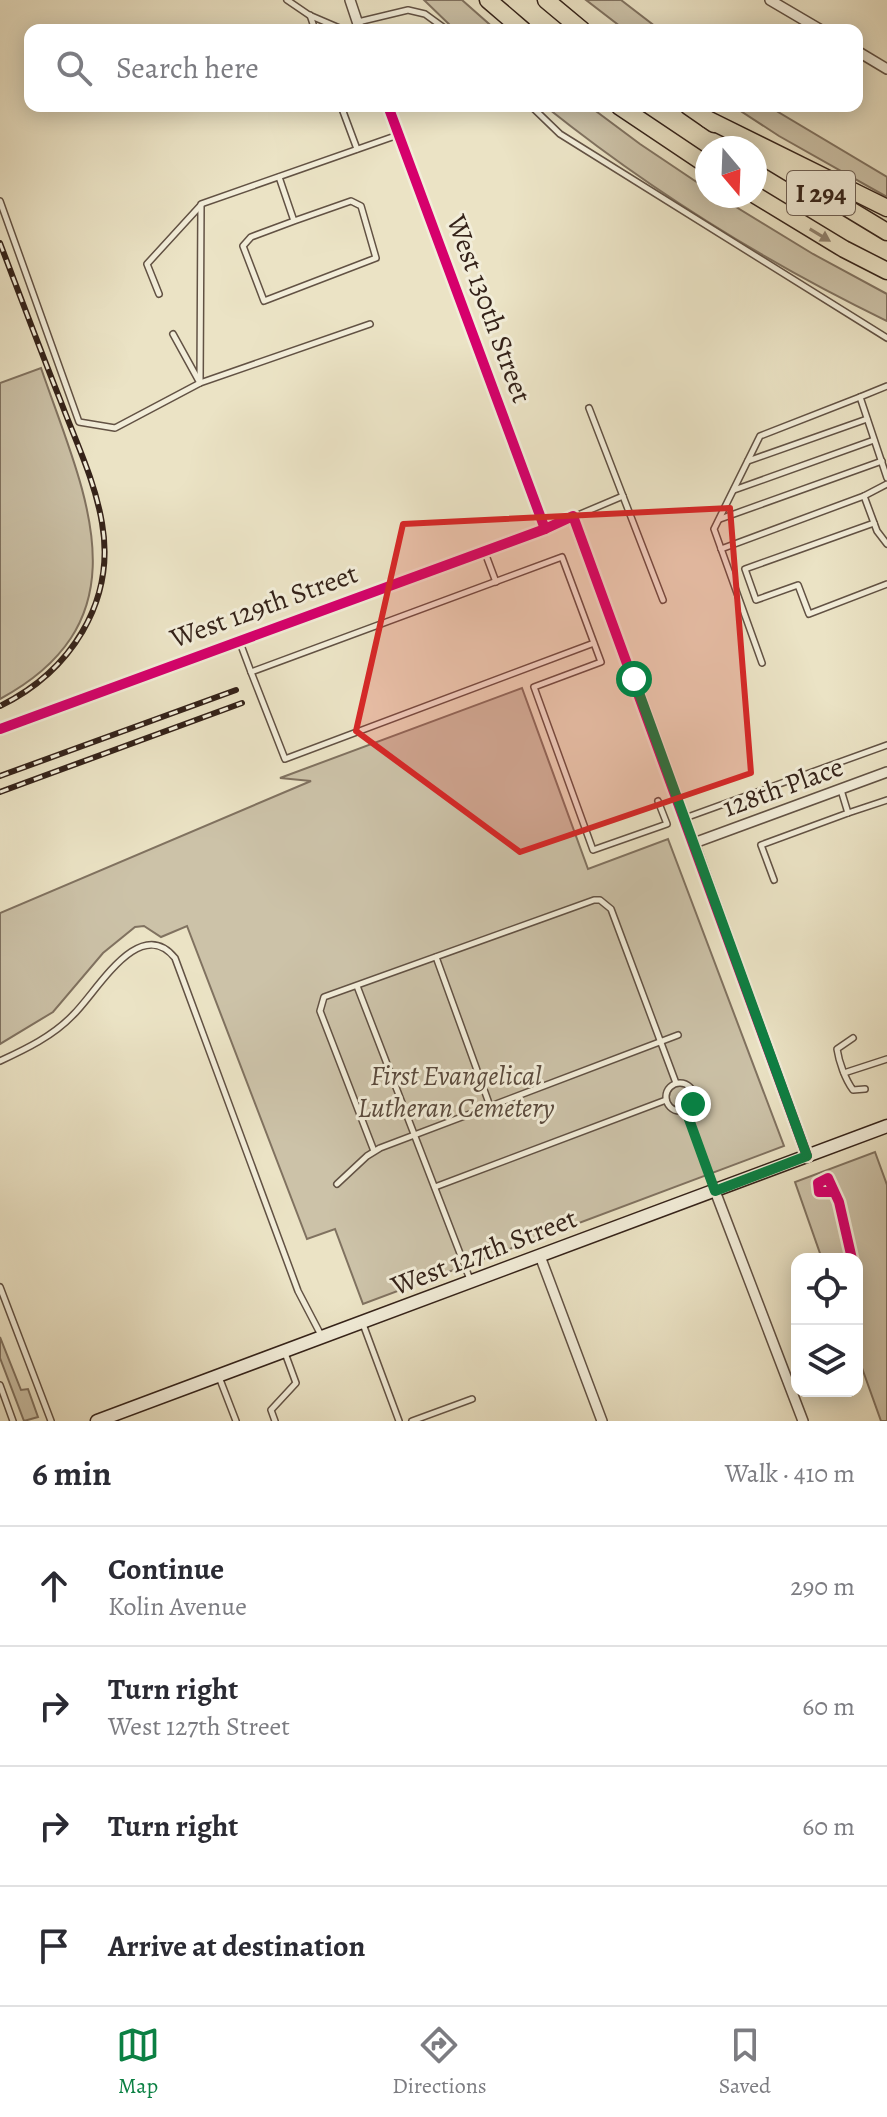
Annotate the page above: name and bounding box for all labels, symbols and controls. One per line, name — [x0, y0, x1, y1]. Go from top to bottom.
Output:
search box — [24, 24, 863, 112]
icon: search — [52, 46, 96, 90]
text: Search here — [116, 48, 259, 88]
north arrow — [695, 136, 767, 208]
road number: I 294 — [787, 171, 855, 215]
street label: West 130th Street — [437, 209, 541, 408]
one-way arrow — [809, 227, 831, 241]
street label: West 129th Street — [164, 554, 363, 658]
route start — [616, 661, 652, 697]
street label: 128th Place — [718, 748, 848, 826]
park label: First Evangelical Lutheran Cemetery — [357, 1057, 555, 1127]
route end — [675, 1086, 711, 1122]
street label: West 127th Street — [385, 1199, 582, 1305]
map controls — [791, 1253, 863, 1397]
button: locate — [791, 1253, 863, 1325]
button: layers — [791, 1325, 863, 1397]
text: 6 min — [32, 1450, 111, 1497]
text: Walk · 410 m — [725, 1456, 855, 1491]
text: Continue — [108, 1549, 224, 1589]
icon: ahead — [32, 1564, 76, 1608]
text: 290 m — [790, 1569, 855, 1604]
text: Kolin Avenue — [108, 1589, 247, 1624]
text: Turn right — [108, 1669, 238, 1709]
icon: right — [32, 1684, 76, 1728]
text: 60 m — [802, 1689, 855, 1724]
text: West 127th Street — [108, 1709, 290, 1744]
icon: right — [32, 1804, 76, 1848]
text: Turn right — [108, 1806, 238, 1846]
text: 60 m — [802, 1809, 855, 1844]
icon: arrive — [32, 1924, 76, 1968]
text: Arrive at destination — [108, 1926, 365, 1966]
tab: Map — [116, 2023, 160, 2101]
tab: Directions — [392, 2023, 487, 2101]
tab: Saved — [719, 2023, 771, 2101]

